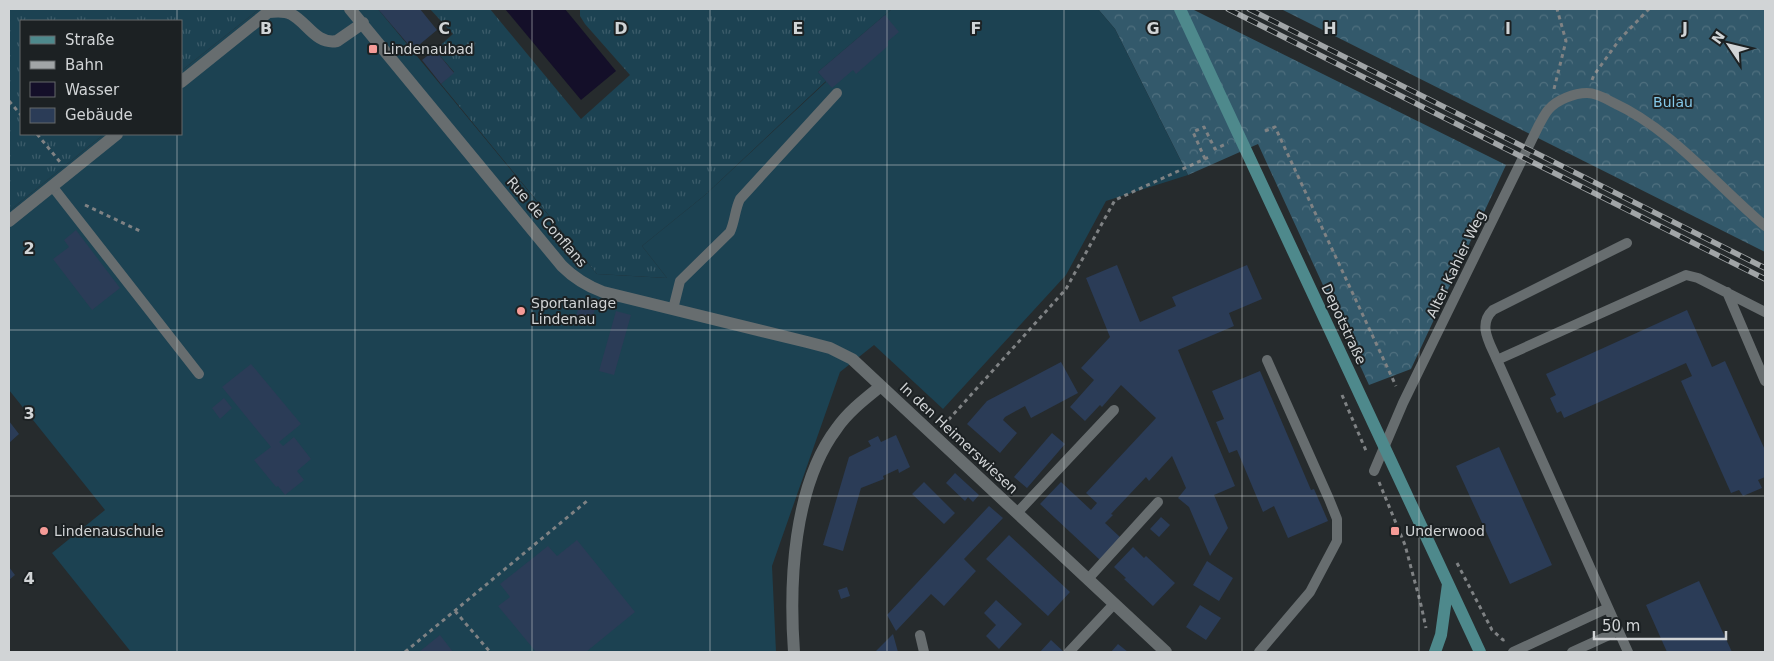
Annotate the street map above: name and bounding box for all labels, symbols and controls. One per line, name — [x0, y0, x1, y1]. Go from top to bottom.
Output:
text: B — [260, 19, 272, 38]
text: C — [438, 19, 450, 38]
text: D — [614, 19, 628, 38]
text: E — [793, 19, 803, 38]
text: F — [971, 19, 981, 38]
text: G — [1146, 19, 1160, 38]
text: H — [1323, 19, 1337, 38]
text: I — [1505, 19, 1511, 38]
text: J — [1681, 19, 1688, 38]
legend — [20, 20, 182, 135]
north arrow — [1704, 20, 1754, 70]
text: N — [1708, 28, 1728, 47]
text: Straße — [65, 31, 114, 49]
place label: Lindenaubad — [383, 41, 474, 57]
marker: Lindenaubad — [367, 43, 379, 55]
text: Bahn — [65, 56, 104, 74]
text: Wasser — [65, 81, 120, 99]
park label: Bulau — [1653, 94, 1693, 110]
text: Gebäude — [65, 106, 133, 124]
street label: Rue de Conflans — [504, 174, 590, 270]
street label: Alter Kahler Weg — [1423, 208, 1489, 320]
text: 2 — [23, 239, 35, 258]
street label: Depotstraße — [1318, 281, 1370, 367]
place label: Sportanlage Lindenau — [531, 295, 616, 327]
marker: Sportanlage Lindenau — [515, 305, 527, 317]
street label: In den Heimerswiesen — [897, 379, 1021, 497]
text: 3 — [23, 404, 35, 423]
place label: Lindenauschule — [54, 523, 164, 539]
place label: Underwood — [1405, 523, 1485, 539]
marker: Lindenauschule — [38, 525, 50, 537]
marker: Underwood — [1389, 525, 1401, 537]
text: 4 — [23, 569, 35, 588]
scale bar — [1594, 608, 1726, 640]
text: 50 m — [1602, 617, 1640, 635]

